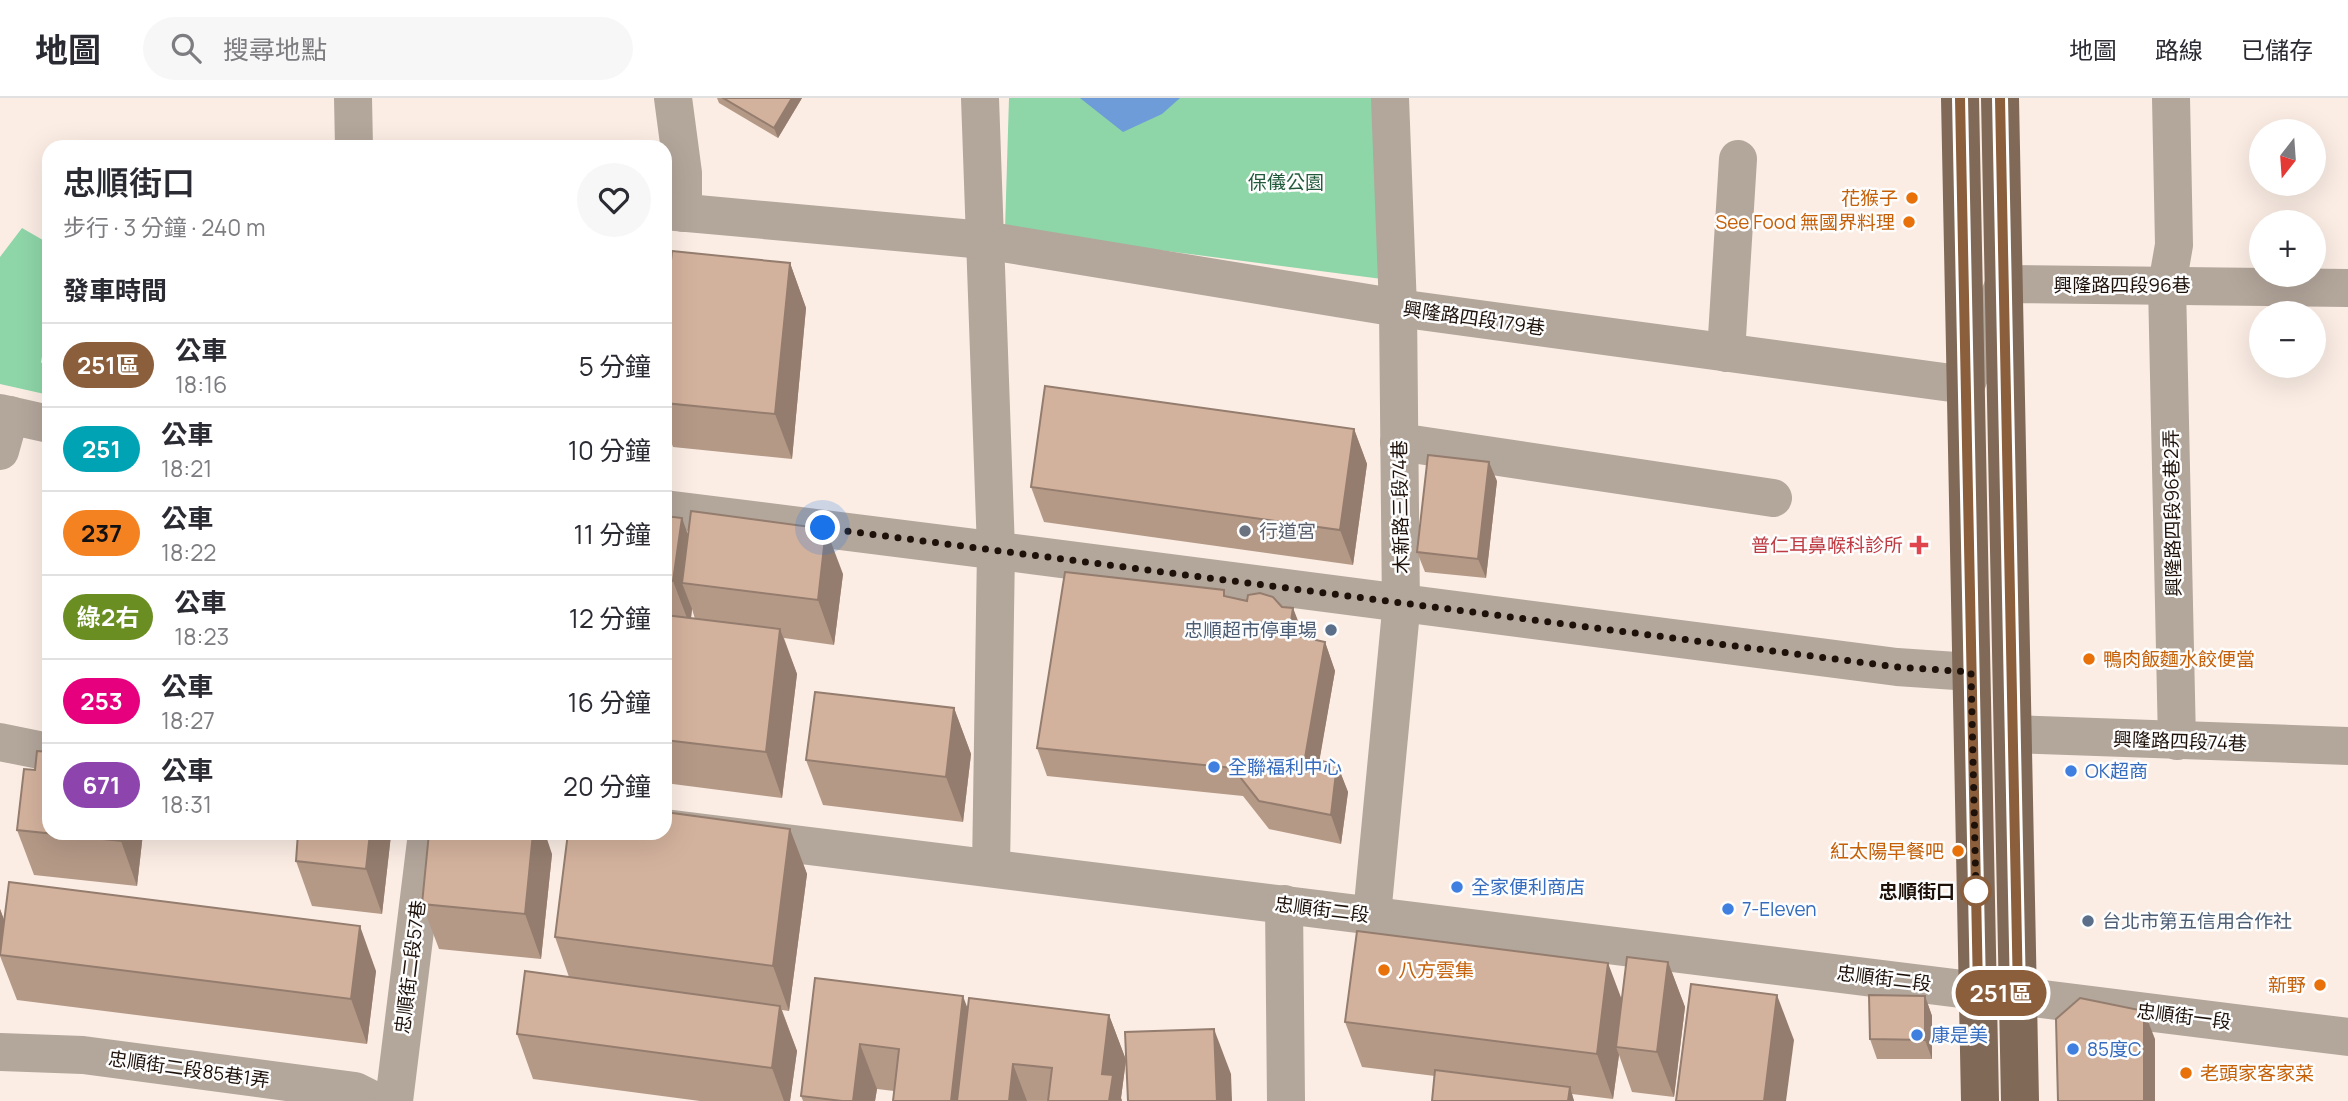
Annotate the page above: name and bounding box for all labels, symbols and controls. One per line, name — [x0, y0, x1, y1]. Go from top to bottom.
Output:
search box — [143, 17, 633, 80]
text: 地圖 — [35, 27, 101, 72]
icon: search — [167, 29, 205, 67]
text: 搜尋地點 — [223, 31, 327, 67]
text: 地圖 — [2069, 33, 2117, 66]
text: 路線 — [2155, 33, 2203, 66]
text: 已儲存 — [2241, 33, 2313, 66]
north arrow — [2249, 119, 2326, 196]
map controls — [2249, 119, 2326, 378]
text: 忠順街口 — [63, 160, 195, 205]
button: heart — [577, 163, 651, 237]
park label: 保儀公園 — [1248, 169, 1324, 195]
place label: 花猴子 — [1841, 185, 1898, 211]
marker: 花猴子 — [1904, 190, 1920, 206]
place label: See Food 無國界料理 — [1715, 209, 1895, 235]
button: + — [2249, 210, 2326, 287]
text: 步行 · 3 分鐘 · 240 m — [63, 211, 265, 243]
marker: See Food 無國界料理 — [1901, 214, 1917, 230]
text: 發車時間 — [63, 272, 167, 308]
street label: 興隆路四段96巷 — [2053, 272, 2191, 298]
street label: 興隆路四段179巷 — [1402, 295, 1546, 341]
button: − — [2249, 301, 2326, 378]
text: 公車 — [175, 332, 227, 368]
text: 251區 — [77, 348, 140, 381]
text: 5 分鐘 — [579, 348, 651, 384]
text: 18:16 — [175, 368, 227, 400]
text: 公車 — [161, 416, 213, 452]
street label: 興隆路四段96巷2弄 — [2158, 429, 2186, 597]
text: 251 — [82, 432, 121, 465]
text: 10 分鐘 — [568, 432, 651, 468]
street label: 木新路三段74巷 — [1386, 440, 1414, 574]
text: 18:21 — [161, 452, 212, 484]
text: 公車 — [161, 500, 213, 536]
your location — [805, 510, 840, 545]
text: 237 — [81, 516, 122, 549]
text: 11 分鐘 — [574, 516, 651, 552]
place label: 行道宮 — [1259, 518, 1316, 544]
marker: 行道宮 — [1237, 523, 1253, 539]
place label: 普仁耳鼻喉科診所 — [1751, 532, 1903, 558]
marker: 普仁耳鼻喉科診所 — [1909, 535, 1929, 555]
text: 18:22 — [161, 536, 216, 568]
text: 公車 — [174, 584, 226, 620]
text: 綠2右 — [77, 600, 139, 633]
text: 12 分鐘 — [569, 600, 651, 636]
place label: 忠順超市停車場 — [1184, 617, 1317, 643]
text: 18:23 — [174, 620, 229, 652]
marker: 忠順超市停車場 — [1323, 622, 1339, 638]
place label: 鴨肉飯麵水餃便當 — [2103, 646, 2255, 672]
marker: 鴨肉飯麵水餃便當 — [2081, 651, 2097, 667]
text: 公車 — [161, 668, 213, 704]
text: 253 — [80, 684, 123, 717]
text: 16 分鐘 — [568, 684, 651, 720]
text: 18:27 — [161, 704, 215, 736]
street label: 興隆路四段74巷 — [2113, 726, 2247, 756]
text: 公車 — [161, 752, 213, 788]
place label: 全聯福利中心 — [1228, 754, 1342, 780]
place label: OK超商 — [2085, 758, 2148, 784]
marker: 全聯福利中心 — [1206, 759, 1222, 775]
marker: OK超商 — [2063, 763, 2079, 779]
text: 671 — [82, 768, 121, 801]
text: 20 分鐘 — [563, 768, 651, 804]
text: 18:31 — [161, 788, 212, 820]
place label: 紅太陽早餐吧 — [1830, 838, 1944, 864]
marker: 紅太陽早餐吧 — [1950, 843, 1966, 859]
place label: 全家便利商店 — [1471, 874, 1585, 900]
marker: 忠順街口 — [1961, 876, 1991, 906]
place label: 忠順街口 — [1879, 878, 1955, 904]
marker: 全家便利商店 — [1449, 879, 1465, 895]
street label: 忠順街二段 — [1273, 890, 1371, 928]
place label: 7-Eleven — [1742, 896, 1817, 922]
street label: 忠順街二段57巷 — [389, 899, 431, 1035]
marker: 7-Eleven — [1720, 901, 1736, 917]
place label: 台北市第五信用合作社 — [2102, 908, 2292, 934]
marker: 台北市第五信用合作社 — [2080, 913, 2096, 929]
place label: 八方雲集 — [1398, 957, 1474, 983]
street label: 忠順街二段 — [1835, 959, 1933, 997]
marker: 八方雲集 — [1376, 962, 1392, 978]
line badge: 251區 — [1952, 970, 2050, 1016]
place label: 新野 — [2268, 972, 2306, 998]
text: 251區 — [1970, 976, 2032, 1009]
marker: 新野 — [2312, 977, 2328, 993]
street label: 忠順街一段 — [2135, 997, 2233, 1035]
place label: 康是美 — [1931, 1022, 1988, 1048]
marker: 康是美 — [1909, 1027, 1925, 1043]
place label: 85度C — [2087, 1036, 2142, 1062]
marker: 85度C — [2065, 1041, 2081, 1057]
street label: 忠順街二段85巷1弄 — [107, 1045, 271, 1093]
place label: 老頭家客家菜 — [2200, 1060, 2314, 1086]
marker: 老頭家客家菜 — [2178, 1065, 2194, 1081]

